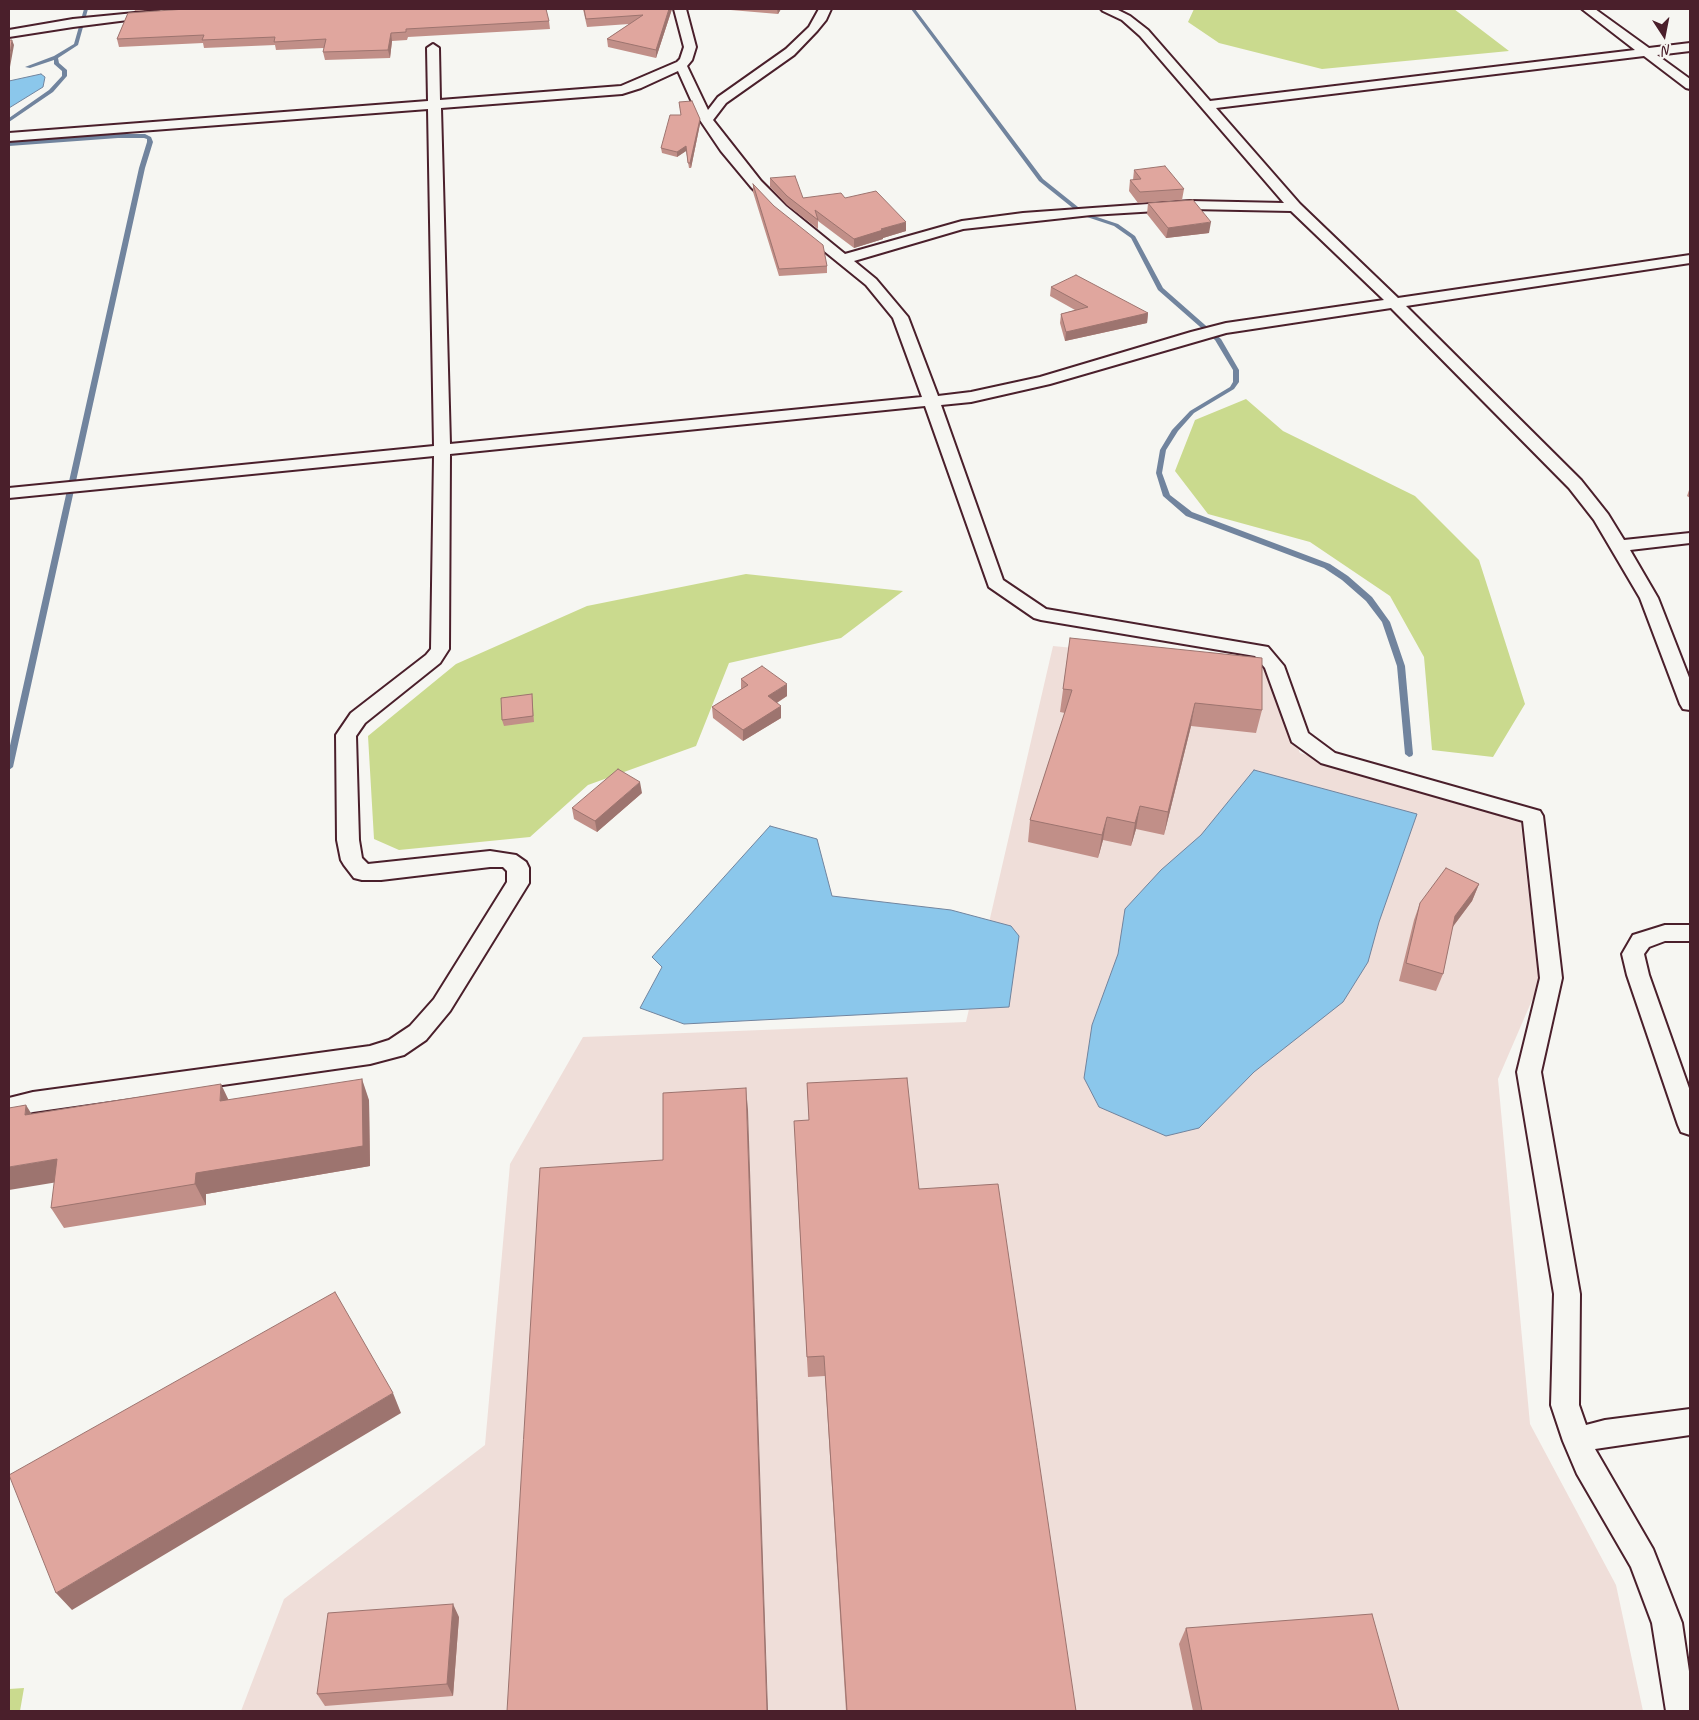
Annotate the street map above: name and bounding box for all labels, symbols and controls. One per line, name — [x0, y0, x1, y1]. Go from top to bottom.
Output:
north arrow — [1639, 10, 1689, 60]
text: N — [1661, 41, 1673, 59]

